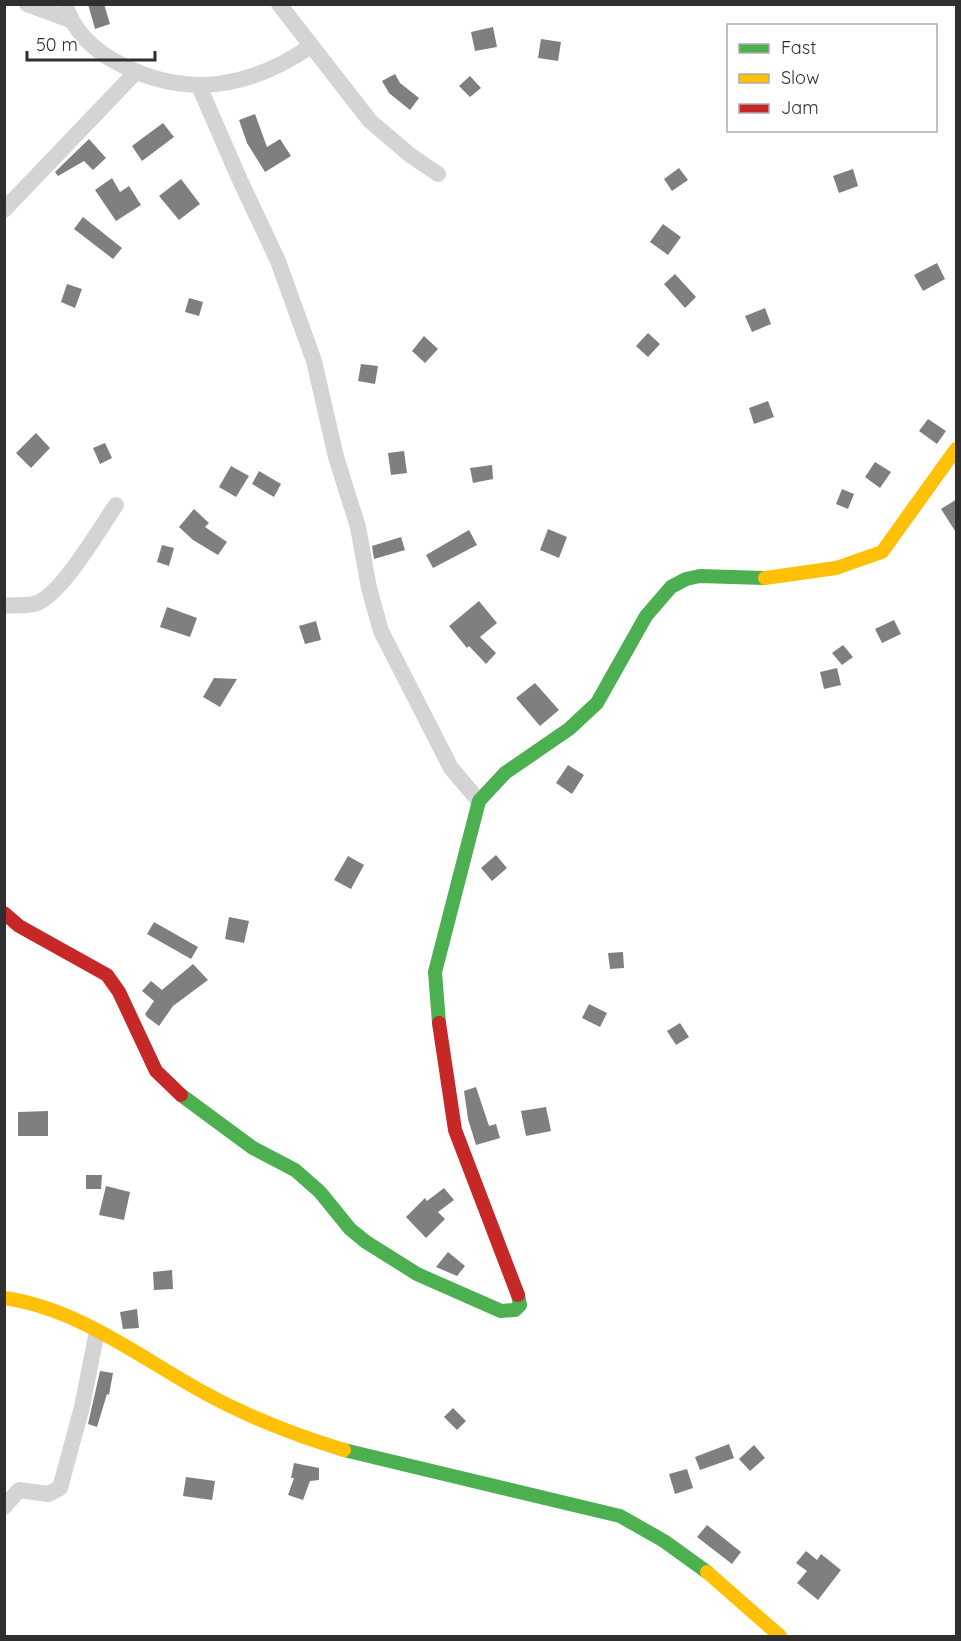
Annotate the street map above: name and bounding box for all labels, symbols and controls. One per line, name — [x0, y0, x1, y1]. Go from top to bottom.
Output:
scale bar — [27, 24, 154, 62]
legend — [727, 24, 937, 132]
text: 50 m — [36, 33, 78, 56]
text: Fast — [781, 36, 816, 59]
text: Slow — [781, 66, 819, 89]
text: Jam — [781, 96, 819, 119]

